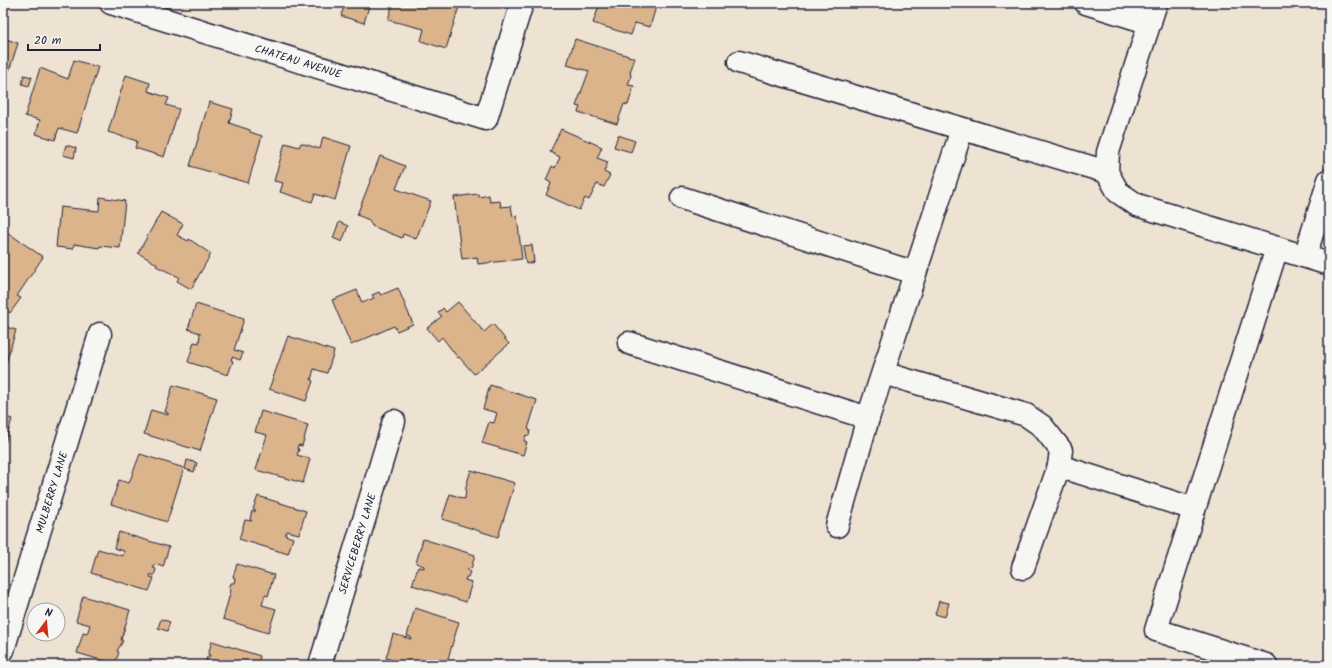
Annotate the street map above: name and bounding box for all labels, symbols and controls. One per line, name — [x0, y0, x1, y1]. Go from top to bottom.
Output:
scale bar — [28, 26, 100, 52]
text: 20 m — [34, 31, 62, 50]
street label: CHATEAU AVENUE — [252, 40, 344, 84]
street label: MULBERRY LANE — [31, 449, 74, 536]
street label: SERVICEBERRY LANE — [334, 491, 382, 596]
north arrow — [26, 602, 66, 642]
text: N — [43, 604, 54, 623]

